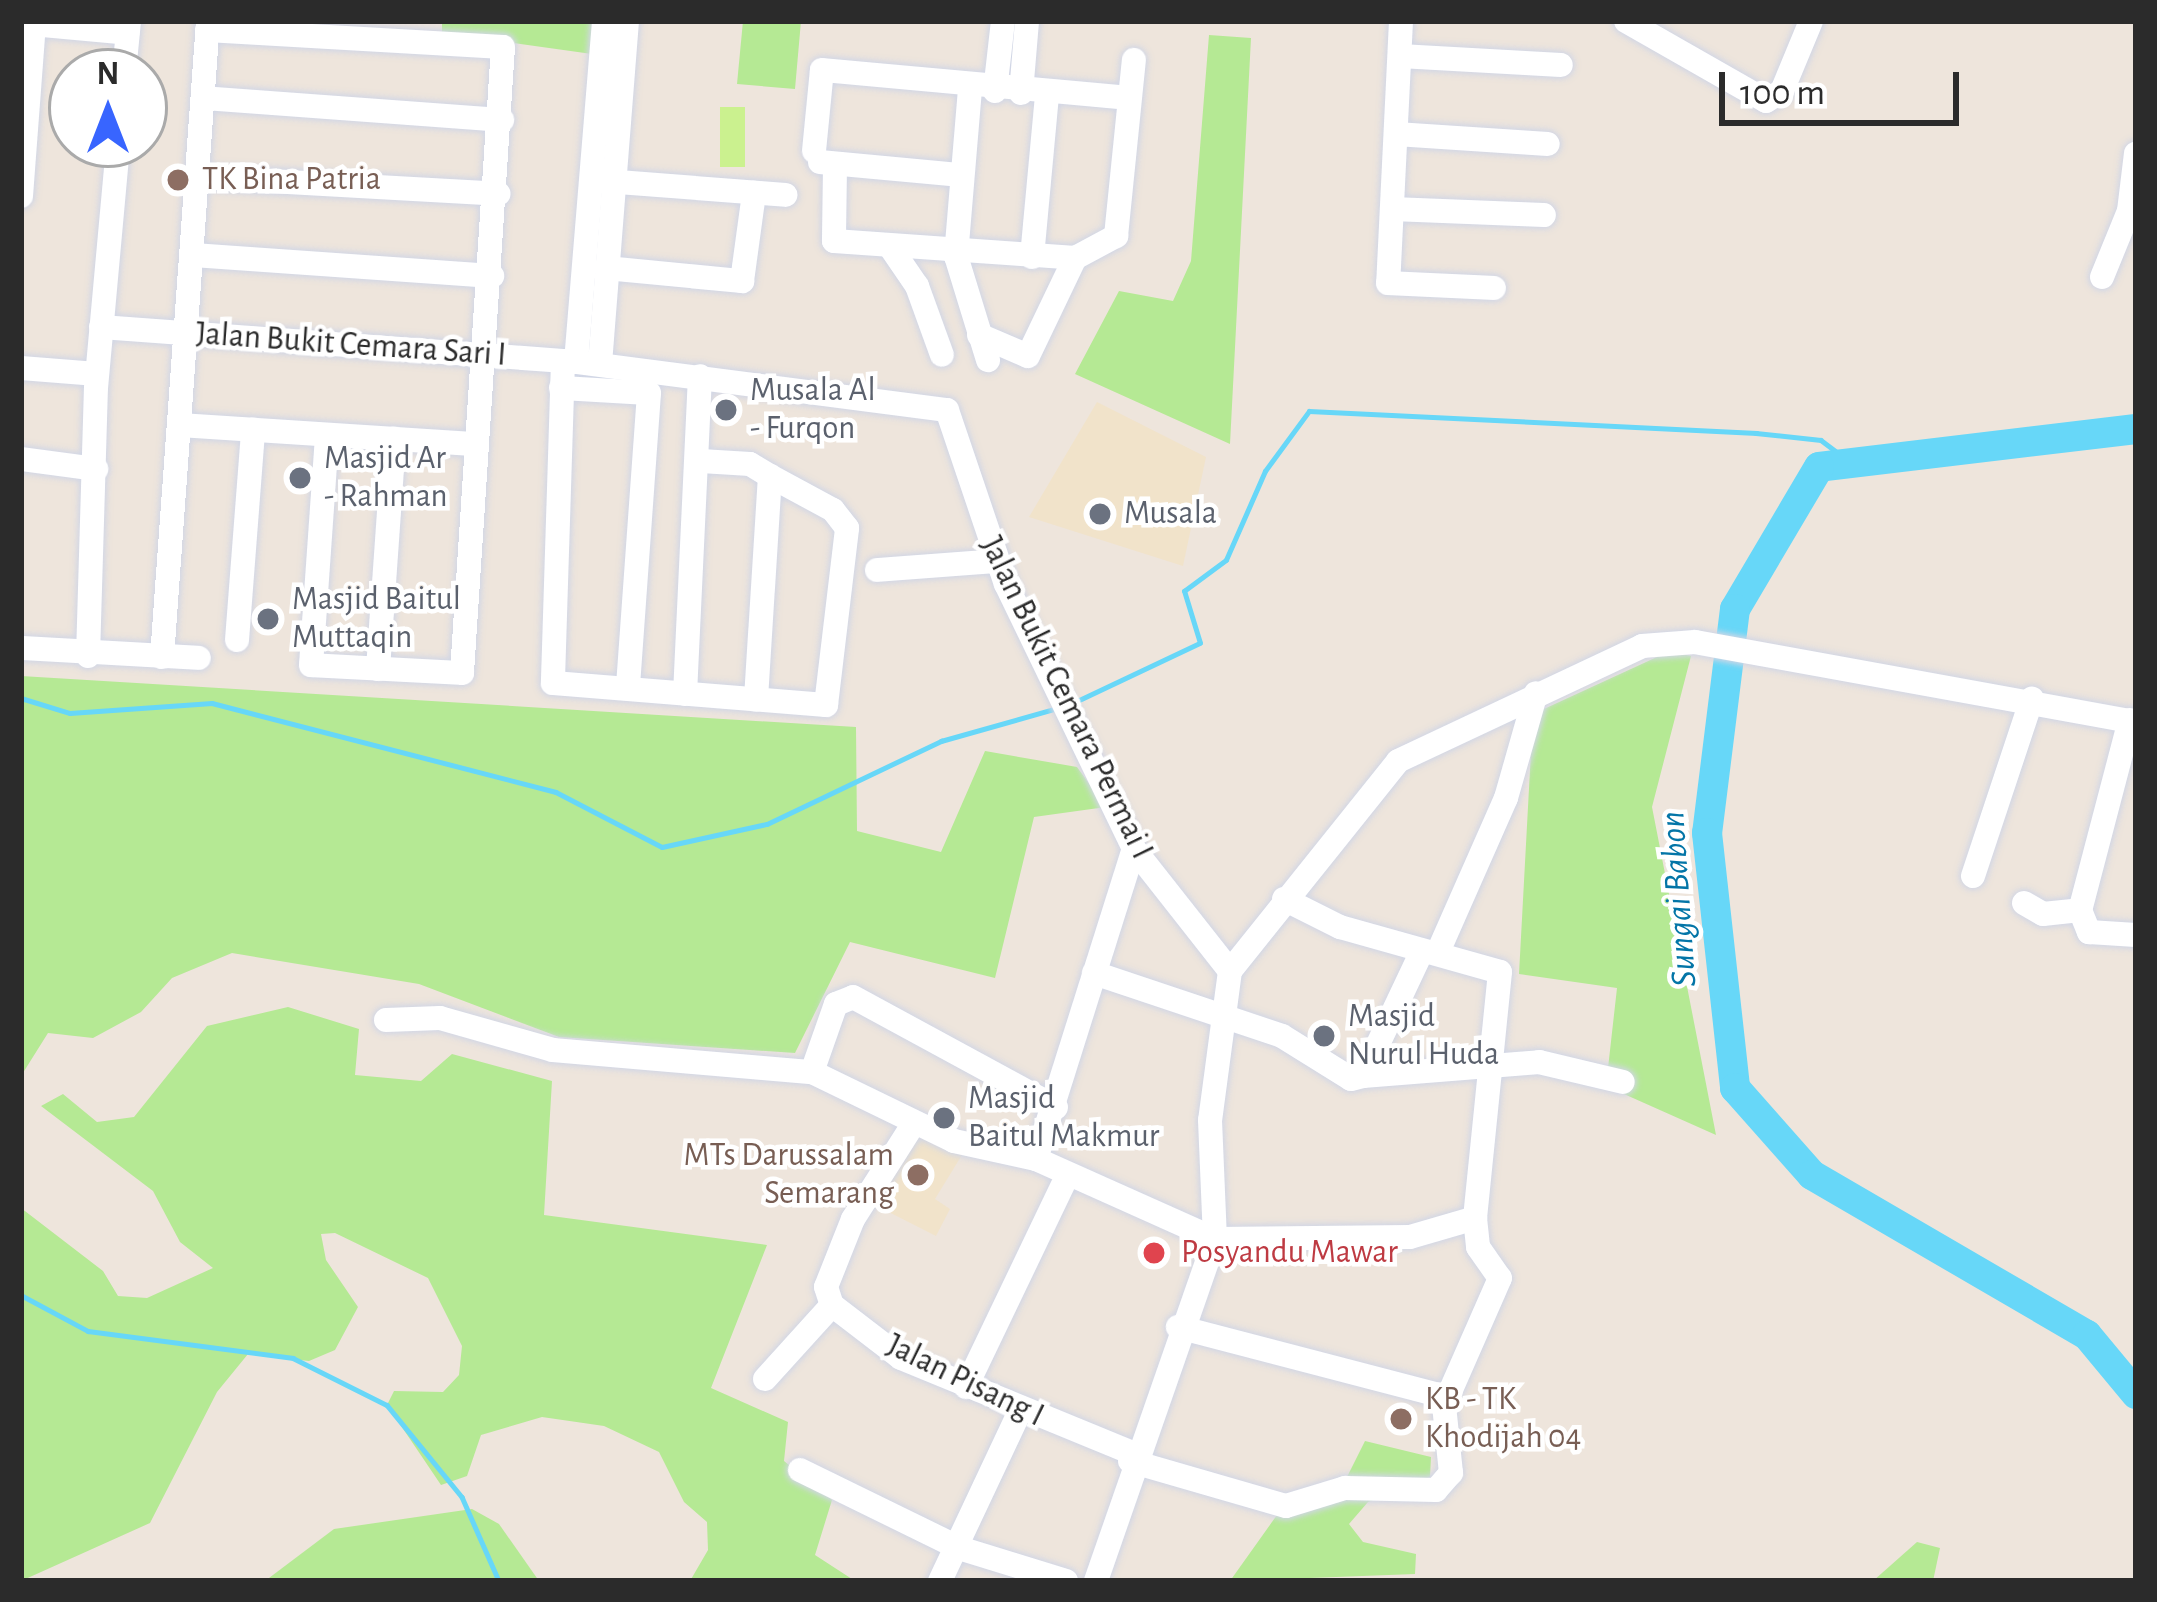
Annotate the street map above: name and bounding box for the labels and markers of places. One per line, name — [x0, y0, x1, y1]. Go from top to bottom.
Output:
place label: TK Bina Patria — [202, 160, 381, 200]
marker: TK Bina Patria — [165, 167, 191, 193]
place label: Musala Al - Furqon — [750, 371, 876, 449]
marker: Musala Al - Furqon — [713, 397, 739, 423]
place label: Masjid Ar - Rahman — [324, 439, 448, 517]
marker: Masjid Ar - Rahman — [287, 465, 313, 491]
place label: Musala — [1124, 494, 1217, 534]
marker: Musala — [1087, 501, 1113, 527]
place label: Masjid Baitul Muttaqin — [292, 580, 461, 658]
marker: Masjid Baitul Muttaqin — [255, 606, 281, 632]
place label: Masjid Nurul Huda — [1348, 997, 1499, 1075]
marker: Masjid Nurul Huda — [1311, 1023, 1337, 1049]
place label: Masjid Baitul Makmur — [968, 1079, 1159, 1157]
marker: Masjid Baitul Makmur — [931, 1105, 957, 1131]
place label: MTs Darussalam Semarang — [683, 1136, 894, 1214]
marker: MTs Darussalam Semarang — [905, 1162, 931, 1188]
place label: Posyandu Mawar — [1181, 1233, 1398, 1273]
marker: Posyandu Mawar — [1138, 1237, 1170, 1269]
place label: KB - TK Khodijah 04 — [1425, 1380, 1581, 1458]
marker: KB - TK Khodijah 04 — [1388, 1406, 1414, 1432]

